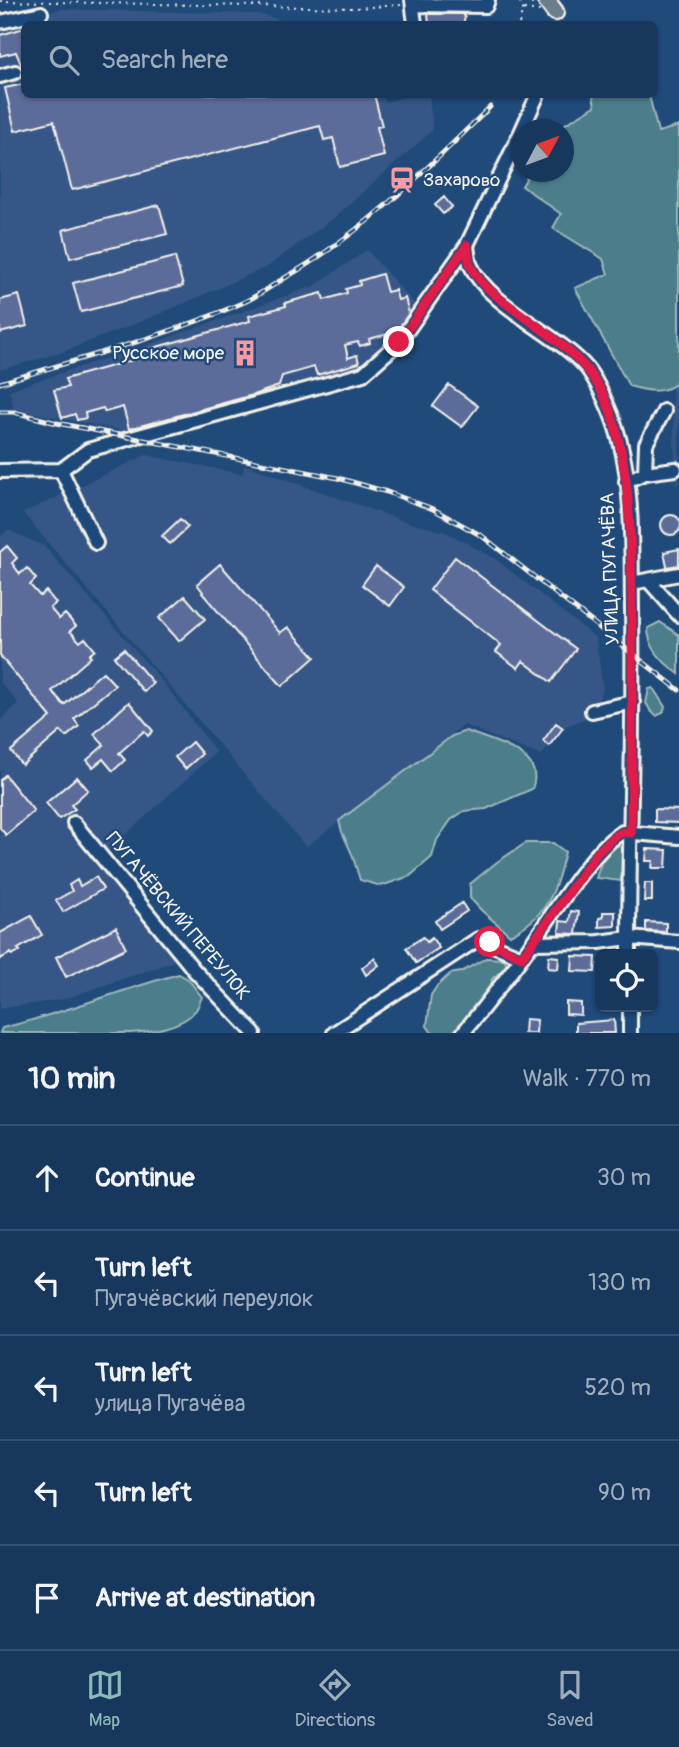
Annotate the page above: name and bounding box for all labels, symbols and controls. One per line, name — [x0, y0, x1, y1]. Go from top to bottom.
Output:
search box — [21, 21, 658, 98]
icon: search — [45, 41, 83, 79]
text: Search here — [101, 44, 228, 76]
north arrow — [511, 119, 574, 182]
station icon: Захарово — [387, 165, 417, 195]
place label: Захарово — [423, 168, 500, 192]
route end — [383, 326, 414, 357]
building icon: Русское море — [230, 338, 260, 368]
place label: Русское море — [113, 341, 225, 365]
street label: УЛИЦА ПУГАЧЁВА — [595, 492, 625, 646]
street label: ПУГАЧЁВСКИЙ ПЕРЕУЛОК — [101, 827, 255, 1005]
route start — [474, 926, 505, 957]
map controls — [595, 949, 658, 1012]
button: locate — [595, 949, 658, 1012]
text: 10 min — [28, 1060, 115, 1097]
text: Walk · 770 m — [523, 1064, 651, 1093]
icon: ahead — [28, 1159, 66, 1197]
text: Continue — [95, 1162, 195, 1194]
text: 30 m — [597, 1163, 651, 1192]
text: Turn left — [95, 1252, 191, 1284]
icon: left — [28, 1264, 66, 1302]
text: 130 m — [588, 1268, 651, 1297]
text: Пугачёвский переулок — [95, 1284, 314, 1313]
text: Turn left — [95, 1357, 191, 1389]
icon: left — [28, 1369, 66, 1407]
text: 520 m — [585, 1373, 651, 1402]
text: улица Пугачёва — [95, 1389, 245, 1418]
icon: left — [28, 1474, 66, 1512]
text: Turn left — [95, 1477, 191, 1509]
text: 90 m — [598, 1478, 651, 1507]
icon: arrive — [28, 1579, 66, 1617]
text: Arrive at destination — [95, 1582, 315, 1614]
tab: Map — [86, 1666, 124, 1732]
tab: Directions — [295, 1666, 375, 1732]
tab: Saved — [546, 1666, 593, 1732]

